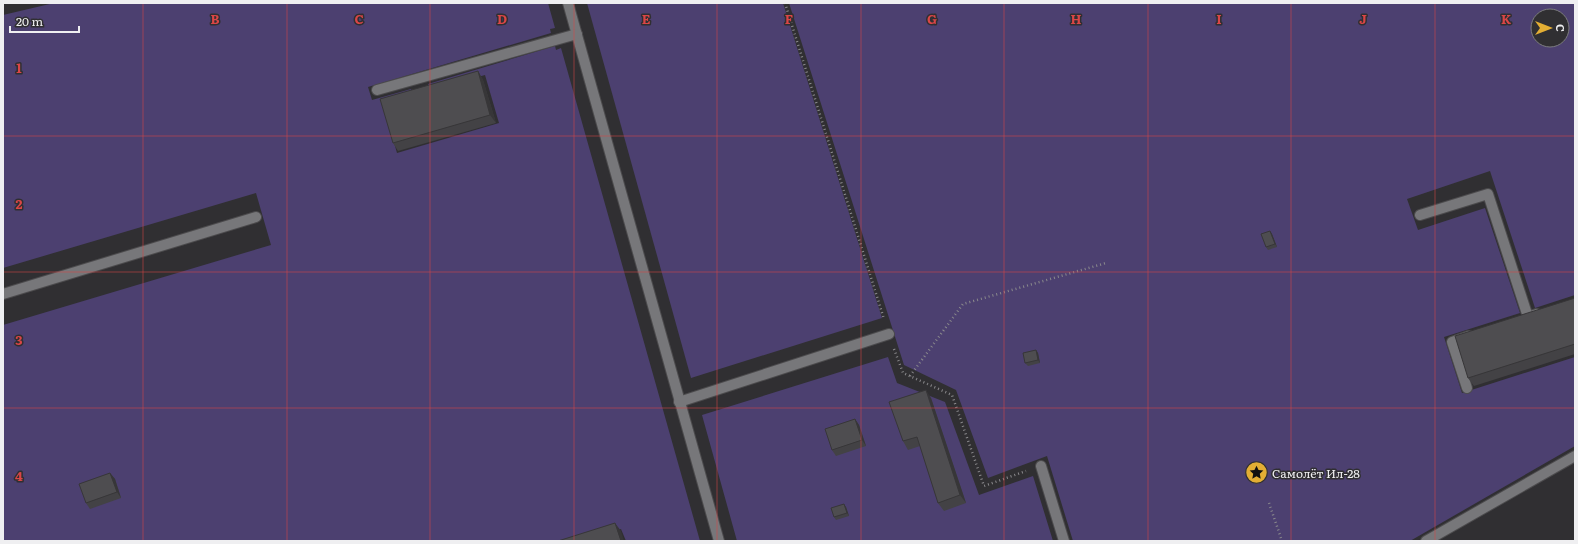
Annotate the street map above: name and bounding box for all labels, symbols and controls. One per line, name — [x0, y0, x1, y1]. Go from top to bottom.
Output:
scale bar — [10, 8, 79, 34]
north arrow — [1530, 8, 1570, 48]
text: B — [211, 9, 220, 28]
text: C — [354, 9, 364, 28]
text: D — [497, 9, 507, 28]
text: E — [642, 9, 651, 28]
text: F — [785, 9, 793, 28]
text: G — [927, 9, 937, 28]
text: H — [1071, 9, 1082, 28]
text: I — [1216, 9, 1222, 28]
text: J — [1359, 9, 1367, 28]
text: K — [1501, 9, 1512, 28]
text: 20 m — [16, 12, 43, 30]
text: С — [1553, 24, 1569, 32]
text: 1 — [16, 58, 22, 77]
text: 2 — [16, 194, 23, 213]
text: 3 — [15, 330, 23, 349]
place icon: Самолёт Ил-28 — [1243, 460, 1269, 486]
place label: Самолёт Ил-28 — [1272, 464, 1360, 482]
text: 4 — [15, 466, 23, 485]

